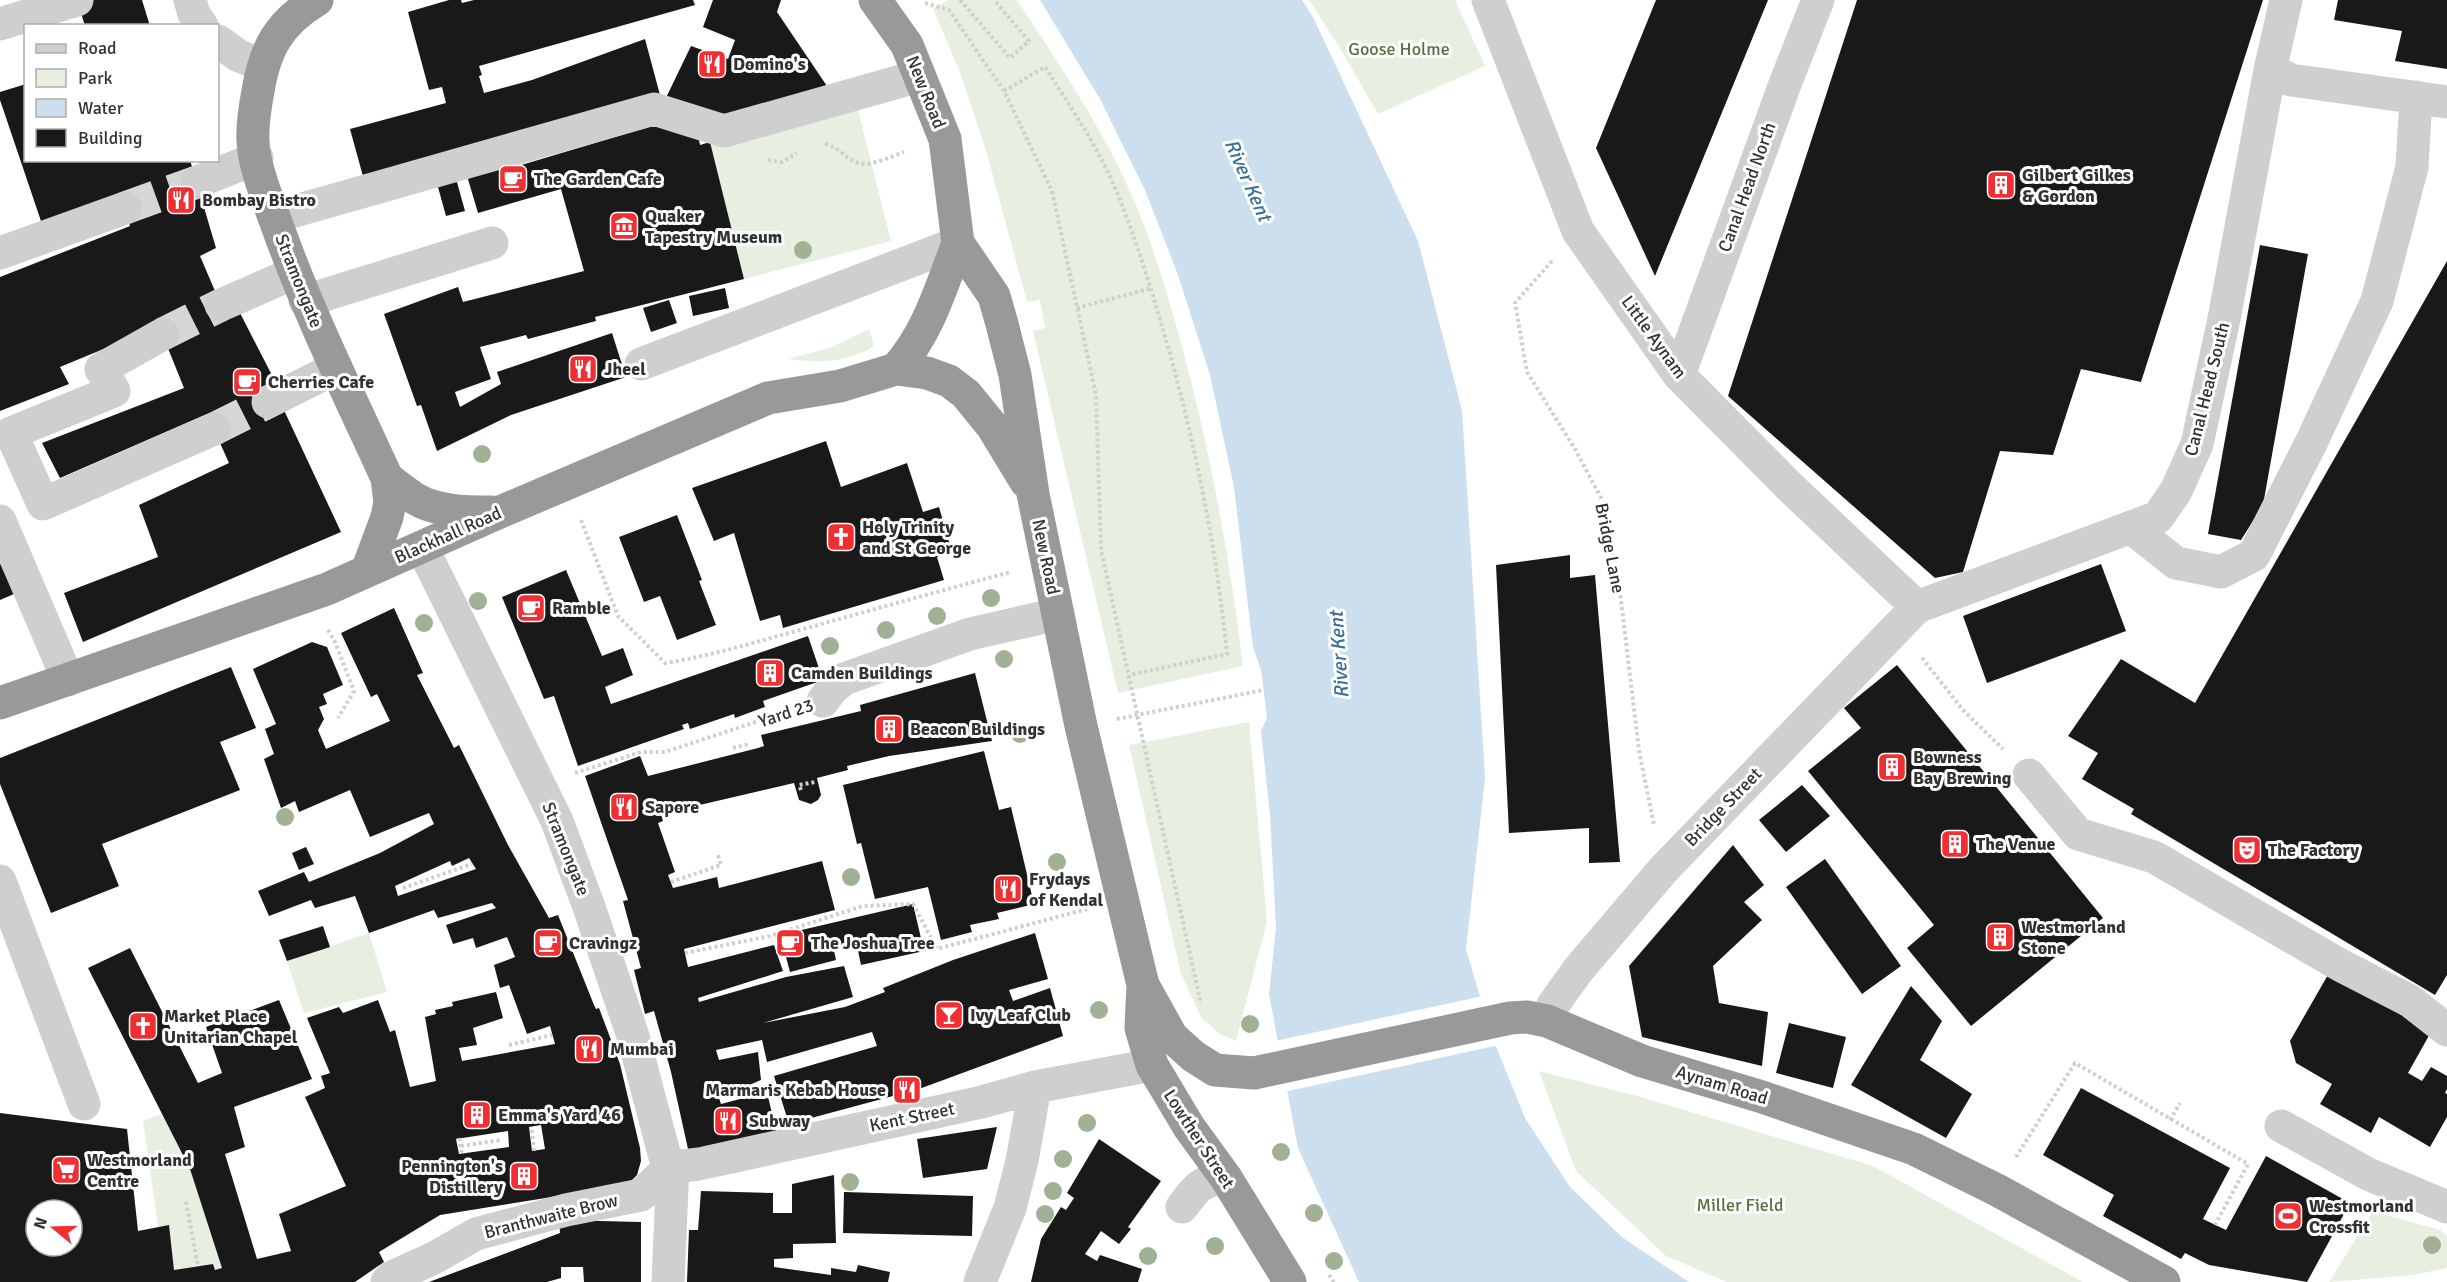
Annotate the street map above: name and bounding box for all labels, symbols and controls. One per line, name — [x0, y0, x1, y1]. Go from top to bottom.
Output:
legend — [24, 24, 219, 162]
text: Road — [78, 37, 117, 59]
park label: Goose Holme — [1348, 38, 1450, 60]
restaurant icon: Domino's — [696, 48, 728, 80]
street label: New Road — [901, 52, 951, 132]
place label: Domino's — [733, 53, 806, 75]
text: Park — [78, 67, 113, 89]
text: Water — [78, 97, 124, 119]
street label: Canal Head North — [1713, 119, 1781, 255]
text: Building — [78, 127, 142, 149]
water label: River Kent — [1219, 135, 1278, 227]
cafe icon: The Garden Cafe — [497, 163, 529, 195]
place label: Gilbert Gilkes & Gordon — [2022, 164, 2131, 207]
place label: The Garden Cafe — [534, 168, 662, 190]
building icon: Gilbert Gilkes & Gordon — [1985, 169, 2017, 201]
restaurant icon: Bombay Bistro — [165, 184, 197, 216]
place label: Bombay Bistro — [202, 189, 316, 211]
place label: Quaker Tapestry Museum — [645, 205, 782, 248]
museum icon: Quaker Tapestry Museum — [608, 210, 640, 242]
street label: Stramongate — [270, 231, 328, 331]
street label: Little Aynam — [1617, 291, 1691, 383]
street label: Canal Head South — [2180, 320, 2234, 458]
restaurant icon: Jheel — [567, 353, 599, 385]
place label: Jheel — [604, 358, 646, 380]
cafe icon: Cherries Cafe — [231, 366, 263, 398]
place label: Cherries Cafe — [268, 371, 374, 393]
street label: Bridge Lane — [1590, 501, 1630, 595]
street label: Blackhall Road — [391, 502, 505, 568]
place label: Holy Trinity and St George — [862, 516, 971, 559]
street label: New Road — [1027, 517, 1065, 597]
church icon: Holy Trinity and St George — [825, 521, 857, 553]
cafe icon: Ramble — [515, 592, 547, 624]
place label: Ramble — [552, 597, 611, 619]
water label: River Kent — [1323, 609, 1355, 699]
building icon: Camden Buildings — [754, 657, 786, 689]
place label: Camden Buildings — [791, 662, 933, 684]
street label: Yard 23 — [756, 694, 816, 732]
building icon: Beacon Buildings — [873, 713, 905, 745]
place label: Beacon Buildings — [910, 718, 1045, 740]
place label: Bowness Bay Brewing — [1913, 746, 2012, 789]
building icon: Bowness Bay Brewing — [1876, 751, 1908, 783]
street label: Bridge Street — [1680, 763, 1766, 851]
restaurant icon: Sapore — [608, 791, 640, 823]
place label: Sapore — [645, 796, 699, 818]
street label: Stramongate — [537, 799, 595, 899]
building icon: The Venue — [1939, 828, 1971, 860]
place label: The Venue — [1976, 833, 2056, 855]
theatre icon: The Factory — [2231, 834, 2263, 866]
place label: The Factory — [2268, 839, 2359, 861]
place label: Frydays of Kendal — [1029, 868, 1104, 911]
restaurant icon: Frydays of Kendal — [992, 873, 1024, 905]
place label: Westmorland Stone — [2021, 916, 2126, 959]
building icon: Westmorland Stone — [1984, 921, 2016, 953]
cafe icon: Cravingz — [532, 927, 564, 959]
cafe icon: The Joshua Tree — [774, 927, 806, 959]
place label: Cravingz — [569, 932, 637, 954]
place label: The Joshua Tree — [811, 932, 935, 954]
bar icon: Ivy Leaf Club — [933, 999, 965, 1031]
place label: Ivy Leaf Club — [970, 1004, 1071, 1026]
place label: Market Place Unitarian Chapel — [164, 1005, 298, 1048]
church icon: Market Place Unitarian Chapel — [127, 1010, 159, 1042]
restaurant icon: Mumbai — [573, 1033, 605, 1065]
place label: Mumbai — [610, 1038, 674, 1060]
street label: Aynam Road — [1673, 1061, 1771, 1109]
restaurant icon: Marmaris Kebab House — [891, 1074, 923, 1106]
place label: Marmaris Kebab House — [705, 1079, 886, 1101]
street label: Lowther Street — [1159, 1085, 1239, 1193]
street label: Kent Street — [867, 1097, 957, 1137]
building icon: Emma's Yard 46 — [461, 1099, 493, 1131]
place label: Emma's Yard 46 — [498, 1104, 621, 1126]
restaurant icon: Subway — [712, 1105, 744, 1137]
place label: Subway — [749, 1110, 810, 1132]
place label: Westmorland Centre — [87, 1149, 192, 1192]
supermarket icon: Westmorland Centre — [50, 1154, 82, 1186]
place label: Pennington's Distillery — [401, 1155, 503, 1198]
building icon: Pennington's Distillery — [508, 1160, 540, 1192]
street label: Branthwaite Brow — [482, 1189, 620, 1243]
park label: Miller Field — [1696, 1194, 1784, 1216]
place label: Westmorland Crossfit — [2309, 1195, 2414, 1238]
north arrow — [24, 1198, 84, 1258]
sports icon: Westmorland Crossfit — [2272, 1200, 2304, 1232]
text: N — [29, 1215, 52, 1232]

